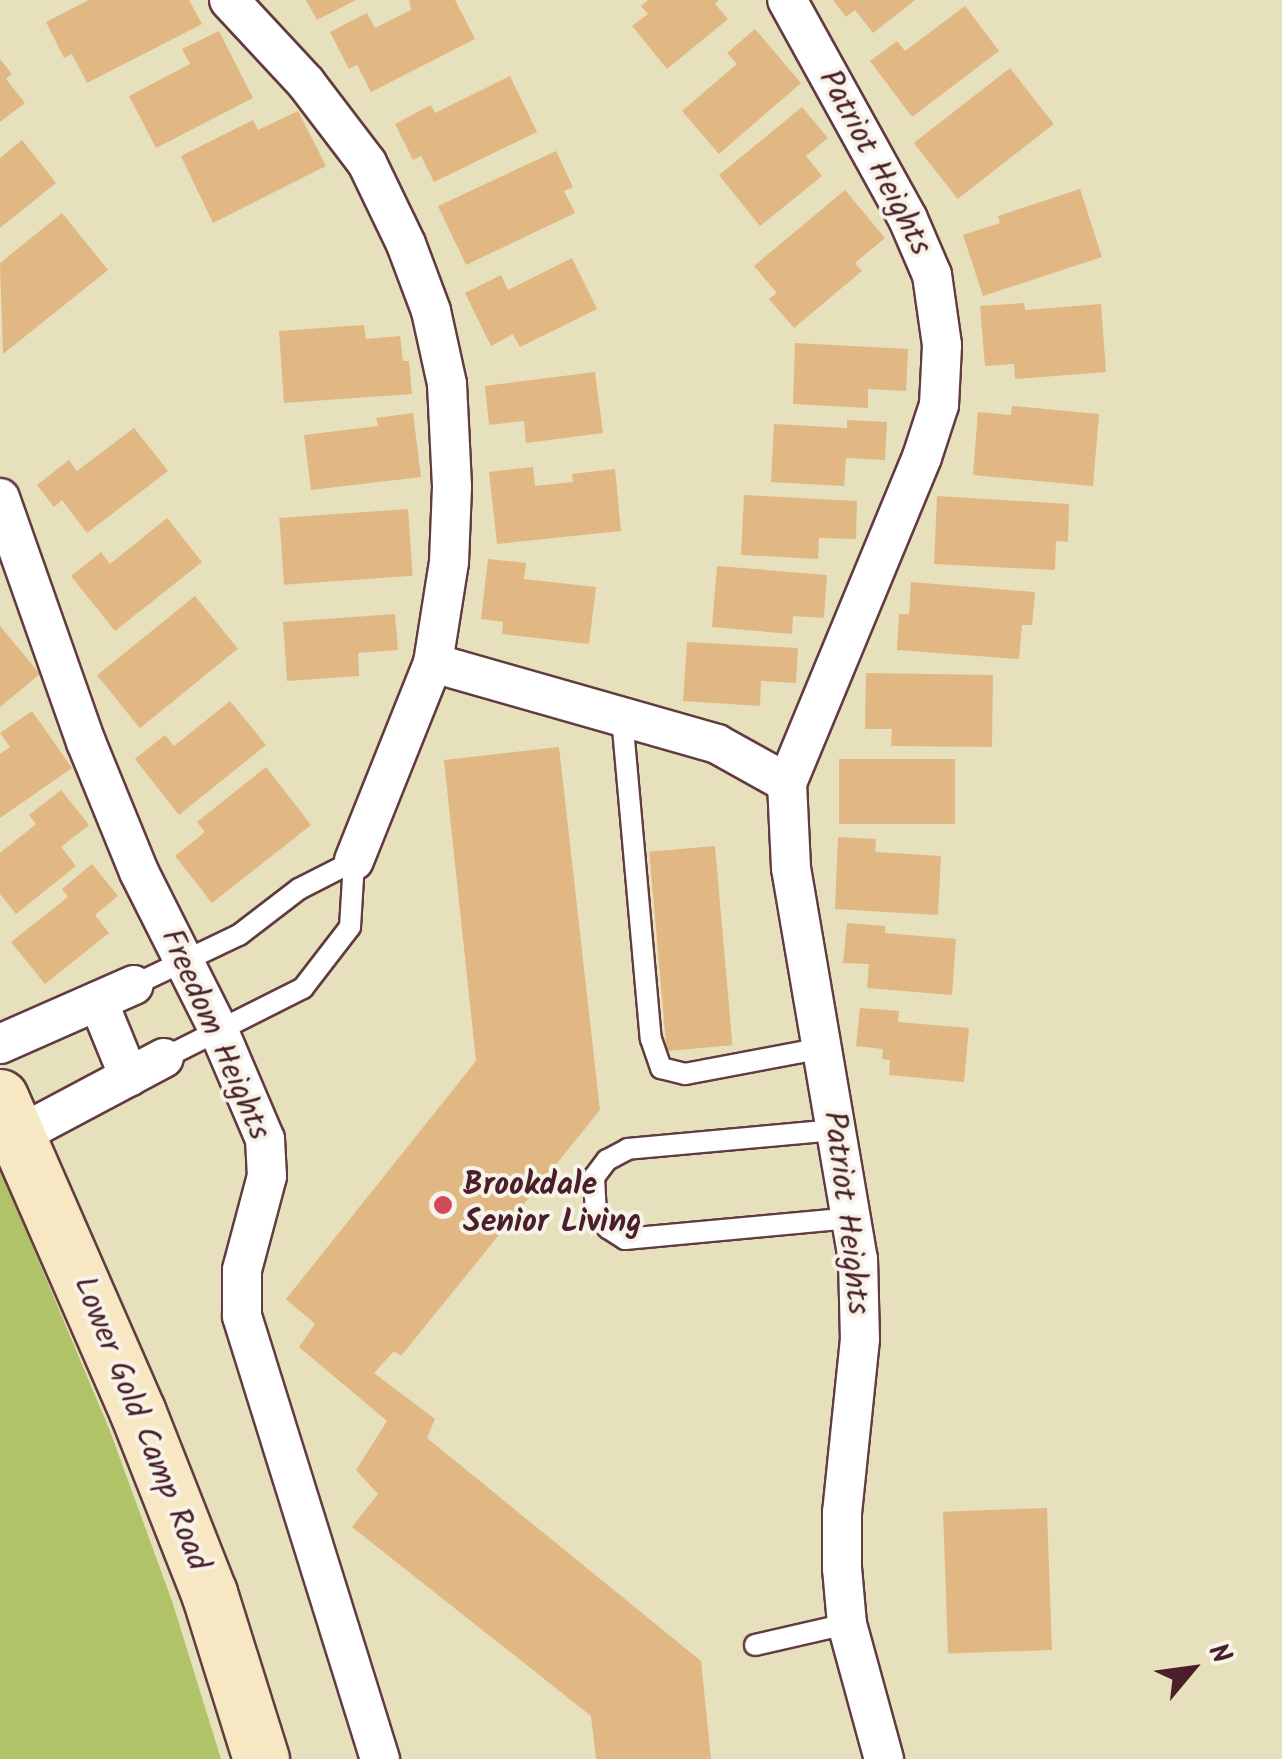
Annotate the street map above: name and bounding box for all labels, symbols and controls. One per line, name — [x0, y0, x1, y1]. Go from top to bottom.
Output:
street label: Patriot Heights — [809, 64, 939, 262]
street label: Freedom Heights — [150, 924, 278, 1146]
street label: Patriot Heights — [813, 1109, 877, 1317]
place label: Brookdale Senior Living — [463, 1168, 642, 1243]
marker: Brookdale Senior Living — [432, 1194, 454, 1216]
street label: Lower Gold Camp Road — [63, 1271, 217, 1577]
north arrow — [1142, 1619, 1242, 1719]
text: N — [1195, 1636, 1243, 1673]

